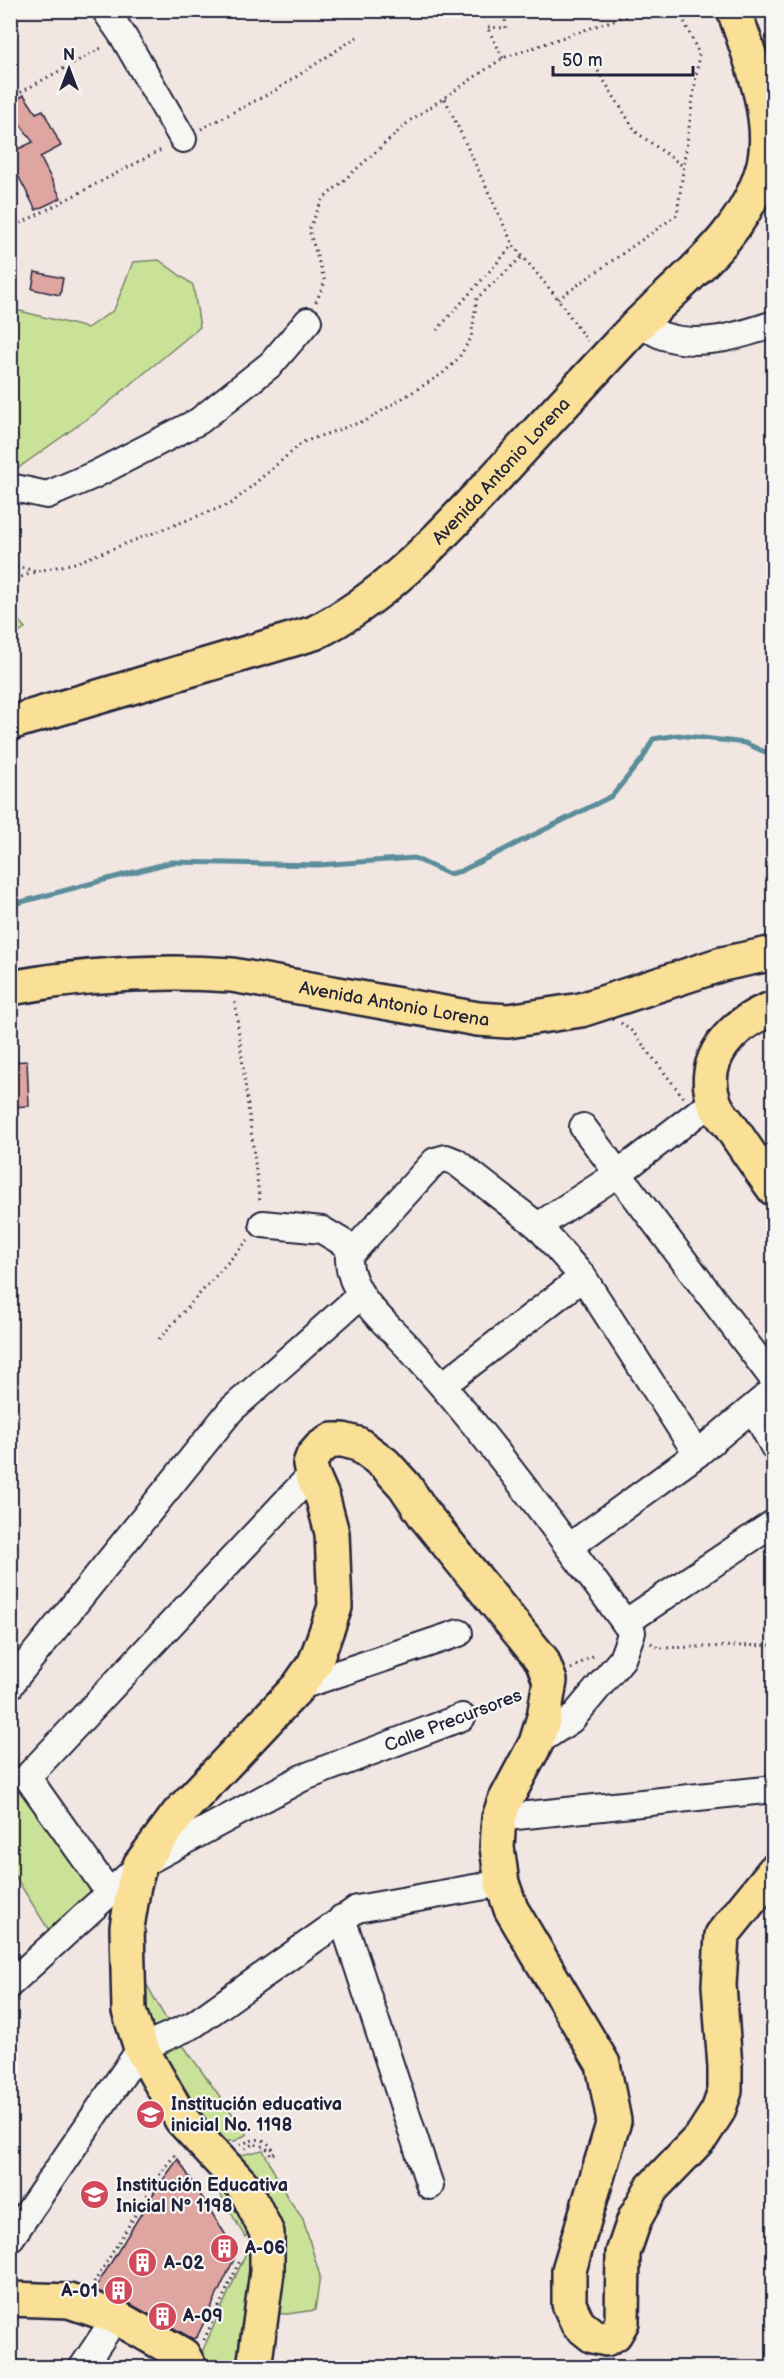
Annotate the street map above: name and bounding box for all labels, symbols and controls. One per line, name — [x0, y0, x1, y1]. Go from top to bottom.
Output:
north arrow — [39, 39, 99, 99]
scale bar — [553, 39, 692, 77]
text: N — [63, 46, 75, 65]
text: 50 m — [562, 50, 603, 71]
street label: Avenida Antonio Lorena — [428, 394, 575, 549]
street label: Avenida Antonio Lorena — [298, 977, 490, 1031]
street label: Calle Precursores — [381, 1685, 525, 1756]
place label: Institución educativa inicial No. 1198 — [171, 2094, 342, 2136]
school or university icon: Institución educativa inicial No. 1198 — [134, 2098, 166, 2130]
place label: Institución Educativa Inicial Nº 1198 — [116, 2175, 288, 2217]
school or university icon: Institución Educativa Inicial Nº 1198 — [79, 2179, 111, 2211]
building icon: A-06 — [208, 2232, 240, 2264]
place label: A-06 — [244, 2238, 285, 2259]
building icon: A-02 — [127, 2247, 159, 2279]
place label: A-02 — [163, 2253, 204, 2274]
building icon: A-01 — [103, 2275, 135, 2307]
place label: A-01 — [60, 2281, 98, 2302]
building icon: A-09 — [146, 2300, 178, 2332]
place label: A-09 — [182, 2306, 223, 2327]

